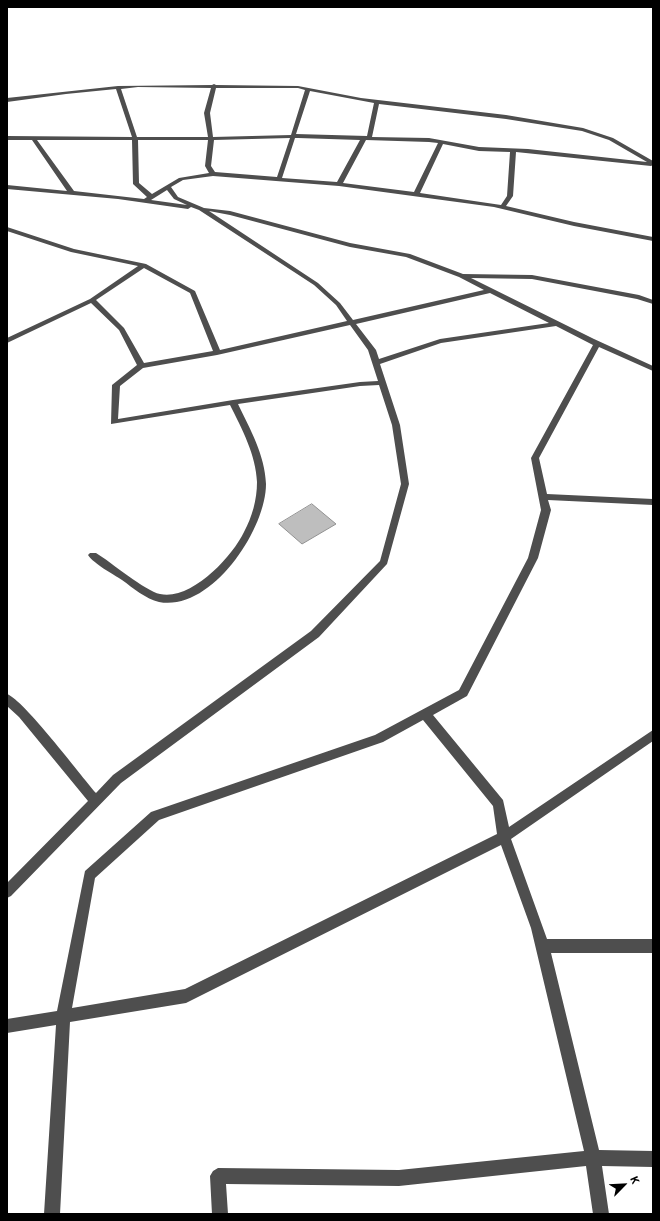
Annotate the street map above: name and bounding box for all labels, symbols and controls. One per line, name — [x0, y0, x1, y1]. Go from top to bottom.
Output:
north arrow — [604, 1165, 644, 1205]
text: K — [628, 1174, 643, 1186]

